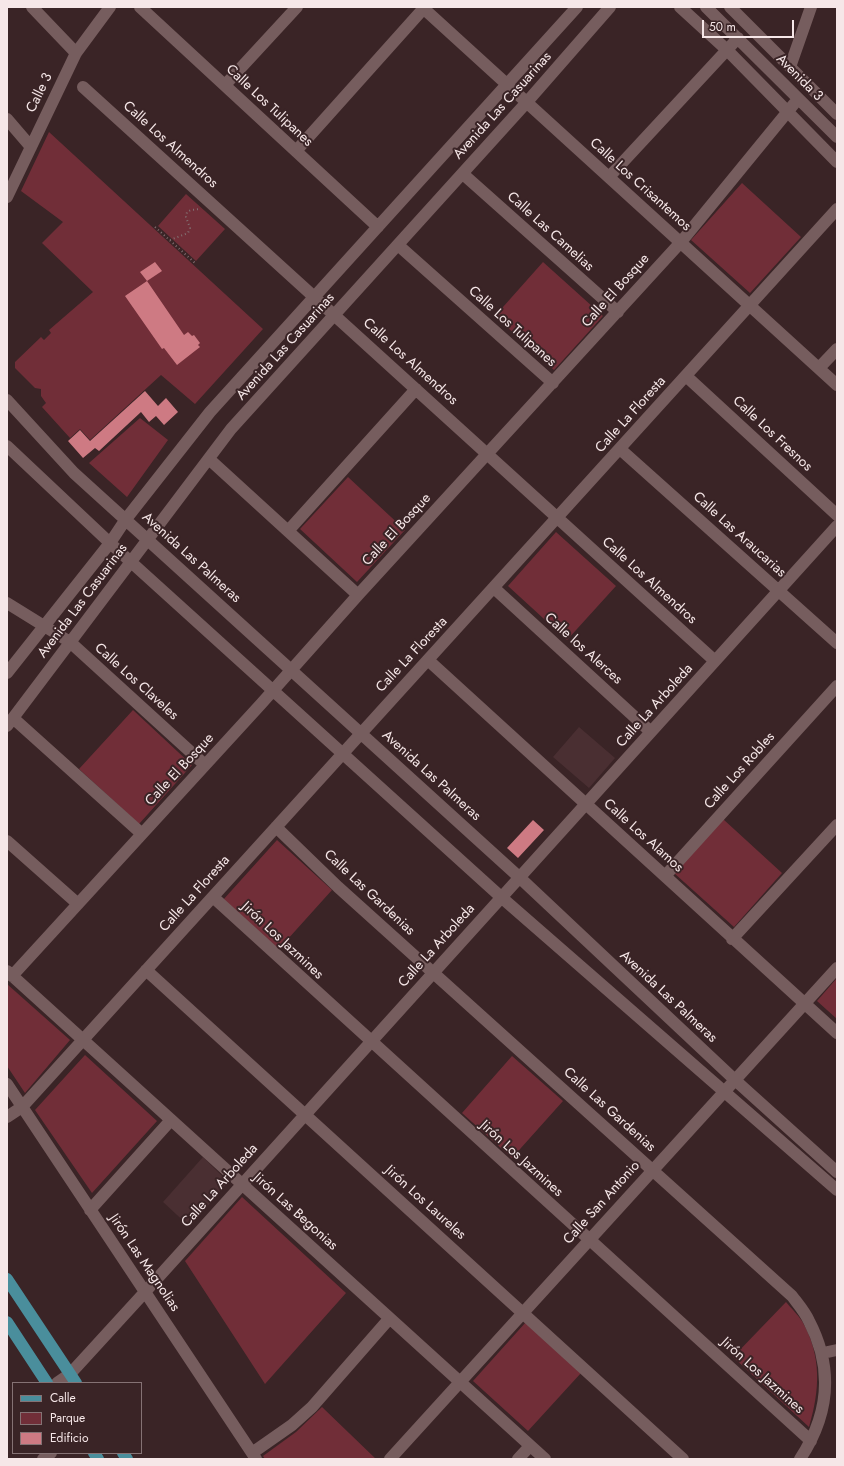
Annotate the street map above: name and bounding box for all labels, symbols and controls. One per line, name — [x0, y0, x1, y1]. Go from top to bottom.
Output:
scale bar — [704, 12, 796, 38]
text: 50 m — [709, 18, 736, 36]
street label: Avenida Las Casuarinas — [450, 49, 556, 163]
street label: Avenida 3 — [772, 51, 826, 105]
street label: Calle Los Tulipanes — [222, 62, 316, 150]
street label: Calle 3 — [23, 71, 57, 115]
street label: Calle Los Almendros — [119, 98, 221, 192]
street label: Calle Los Crisantemos — [586, 135, 694, 235]
street label: Calle Las Camelias — [503, 189, 597, 275]
street label: Calle El Bosque — [579, 251, 653, 331]
street label: Calle Los Tulipanes — [465, 283, 559, 371]
street label: Avenida Las Casuarinas — [233, 290, 339, 404]
street label: Calle Los Almendros — [359, 315, 461, 409]
street label: Calle La Floresta — [592, 373, 670, 457]
street label: Calle Los Fresnos — [729, 393, 815, 475]
street label: Calle Las Araucarias — [689, 489, 789, 581]
street label: Calle El Bosque — [359, 490, 435, 570]
street label: Avenida Las Palmeras — [138, 509, 244, 607]
street label: Calle Los Almendros — [598, 534, 700, 628]
street label: Avenida Las Casuarinas — [35, 541, 131, 661]
street label: Calle los Alerces — [541, 610, 625, 688]
street label: Calle La Floresta — [373, 614, 451, 696]
street label: Calle Los Claveles — [91, 640, 181, 724]
street label: Calle La Arboleda — [613, 661, 697, 751]
street label: Avenida Las Palmeras — [378, 727, 484, 825]
street label: Calle Los Robles — [701, 729, 779, 813]
street label: Calle El Bosque — [142, 730, 218, 810]
street label: Calle Los Alamos — [600, 796, 686, 876]
street label: Calle Las Gardenias — [320, 847, 418, 939]
street label: Calle La Floresta — [156, 852, 234, 936]
street label: Jirón Los Jazmines — [238, 899, 326, 983]
street label: Calle La Arboleda — [395, 901, 479, 991]
street label: Avenida Las Palmeras — [616, 948, 720, 1046]
street label: Calle Las Gardenias — [560, 1064, 658, 1156]
street label: Jirón Los Jazmines — [476, 1117, 566, 1201]
street label: Calle La Arboleda — [178, 1141, 262, 1231]
street label: Calle San Antonio — [560, 1158, 644, 1248]
street label: Jirón Los Laureles — [381, 1162, 469, 1244]
street label: Jirón Las Begonias — [249, 1170, 341, 1254]
street label: Jirón Las Magnolias — [105, 1211, 183, 1315]
street label: Jirón Los Jazmines — [717, 1334, 807, 1418]
legend — [12, 1382, 142, 1454]
text: Calle — [50, 1389, 76, 1407]
text: Parque — [50, 1409, 85, 1427]
text: Edificio — [50, 1429, 89, 1447]

